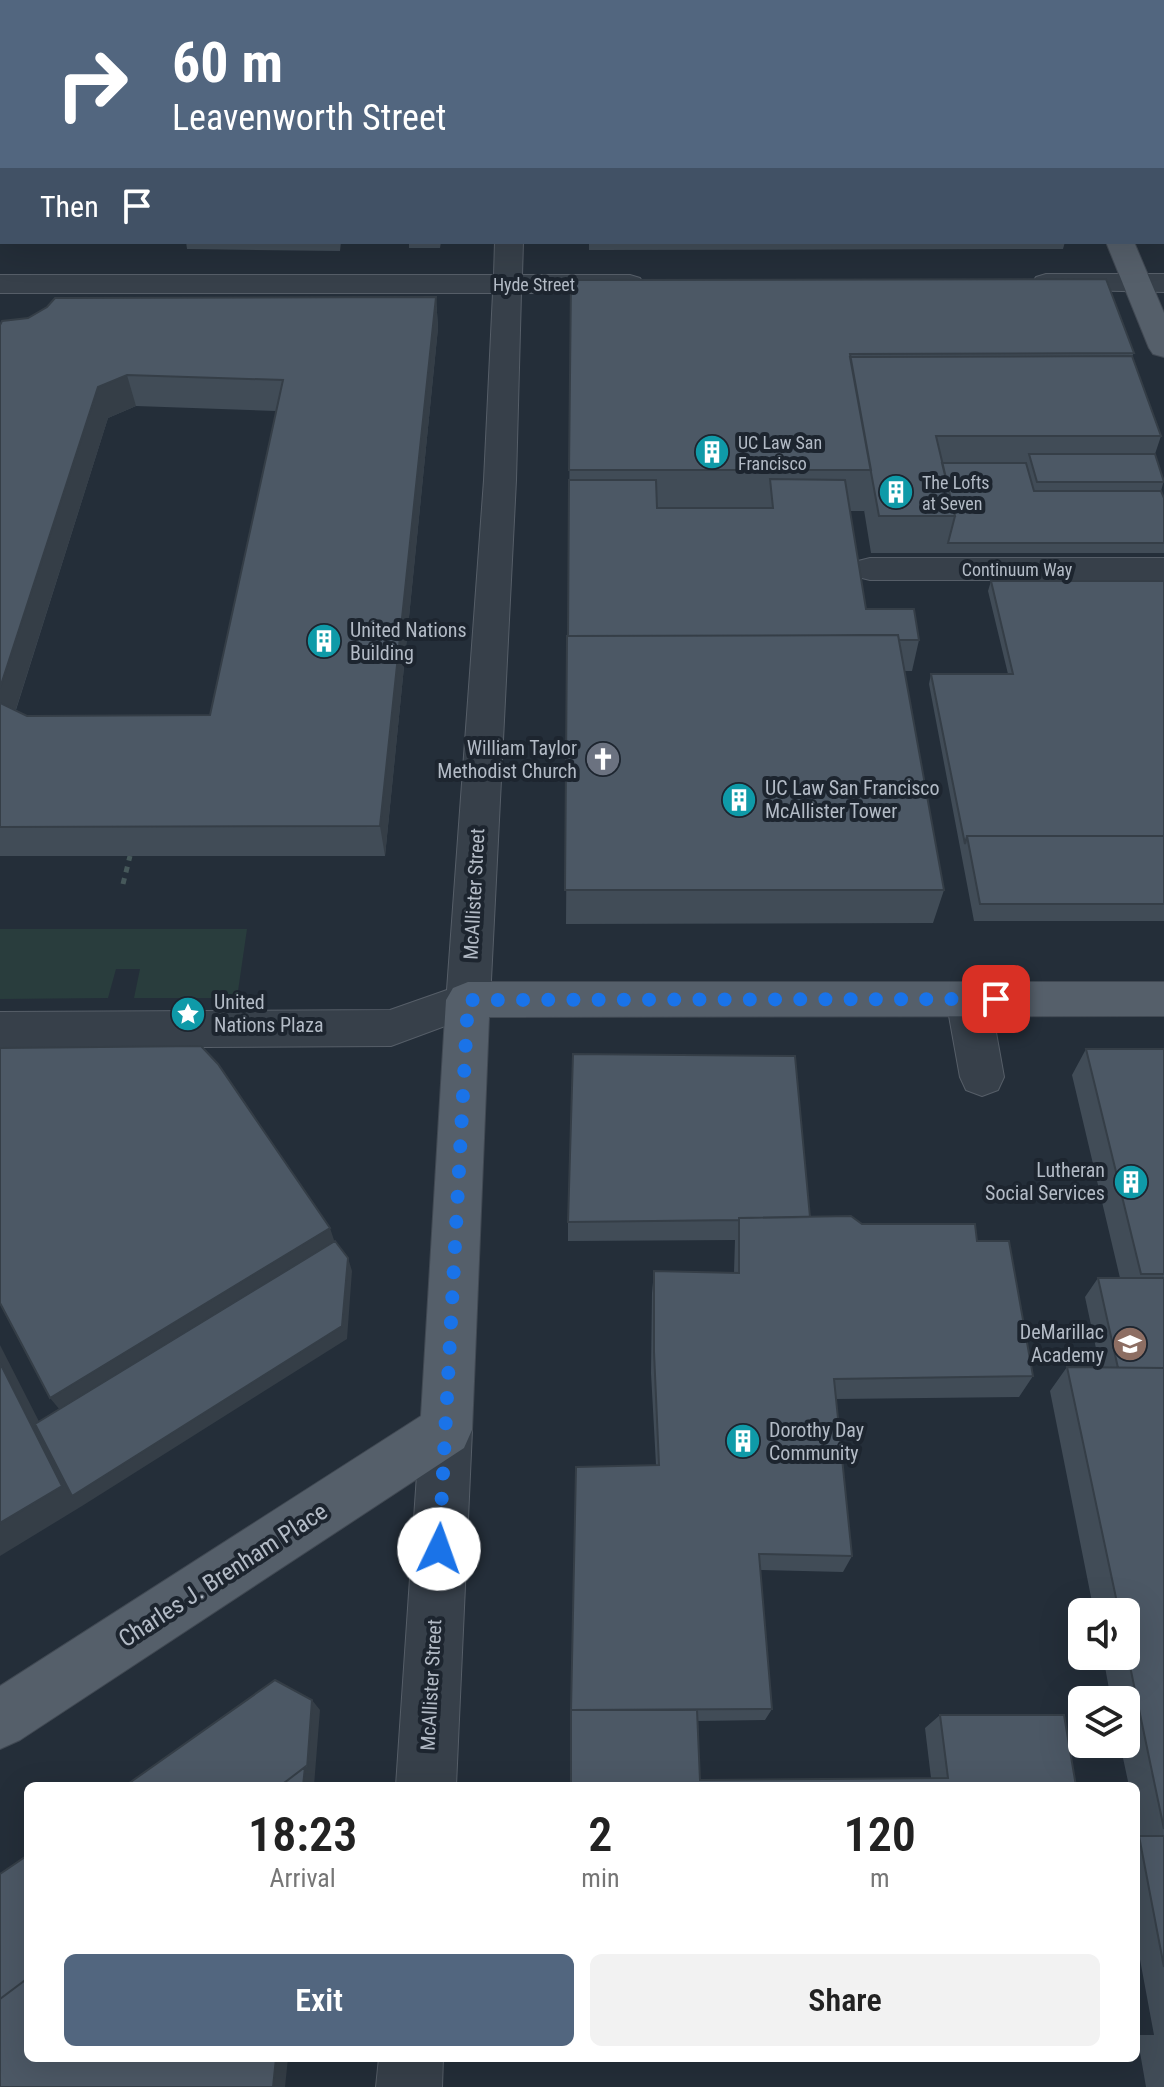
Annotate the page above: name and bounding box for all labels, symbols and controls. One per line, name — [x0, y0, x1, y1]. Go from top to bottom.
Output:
text: 60 m — [172, 30, 283, 96]
icon: right — [40, 32, 144, 136]
text: Leavenworth Street — [172, 97, 446, 139]
icon: arrive — [115, 184, 159, 228]
text: Then — [40, 189, 99, 224]
street label: Hyde Street — [493, 274, 575, 295]
place label: UC Law San Francisco — [738, 432, 822, 474]
building icon: UC Law San Francisco — [693, 433, 731, 471]
place label: The Lofts at Seven — [922, 472, 989, 514]
building icon: The Lofts at Seven — [877, 473, 915, 511]
street label: Continuum Way — [962, 559, 1073, 580]
place label: United Nations Building — [350, 618, 467, 665]
building icon: United Nations Building — [305, 622, 343, 660]
place label: William Taylor Methodist Church — [437, 736, 577, 783]
church icon: William Taylor Methodist Church — [584, 740, 622, 778]
place label: UC Law San Francisco McAllister Tower — [765, 776, 940, 823]
building icon: UC Law San Francisco McAllister Tower — [720, 781, 758, 819]
street label: McAllister Street — [459, 828, 489, 960]
pin — [962, 965, 1030, 1033]
icon: arrive — [974, 977, 1018, 1021]
place label: United Nations Plaza — [214, 990, 324, 1037]
place icon: United Nations Plaza — [169, 995, 207, 1033]
place label: Lutheran Social Services — [985, 1158, 1105, 1205]
building icon: Lutheran Social Services — [1112, 1163, 1150, 1201]
place label: DeMarillac Academy — [1020, 1320, 1104, 1367]
school or university icon: DeMarillac Academy — [1111, 1325, 1149, 1363]
place label: Dorothy Day Community — [769, 1418, 864, 1465]
building icon: Dorothy Day Community — [724, 1422, 762, 1460]
street label: Charles J. Brenham Place — [113, 1497, 333, 1653]
position arrow — [397, 1507, 481, 1591]
map controls — [1068, 1598, 1140, 1758]
button: sound — [1068, 1598, 1140, 1670]
street label: McAllister Street — [416, 1619, 446, 1751]
button: layers — [1068, 1686, 1140, 1758]
text: 18:23 — [248, 1806, 357, 1863]
text: 2 — [588, 1806, 612, 1863]
text: 120 — [844, 1806, 916, 1863]
text: Arrival — [270, 1863, 336, 1893]
text: min — [581, 1863, 619, 1893]
text: m — [870, 1863, 890, 1893]
button: Exit — [64, 1954, 574, 2046]
button: Share — [590, 1954, 1100, 2046]

